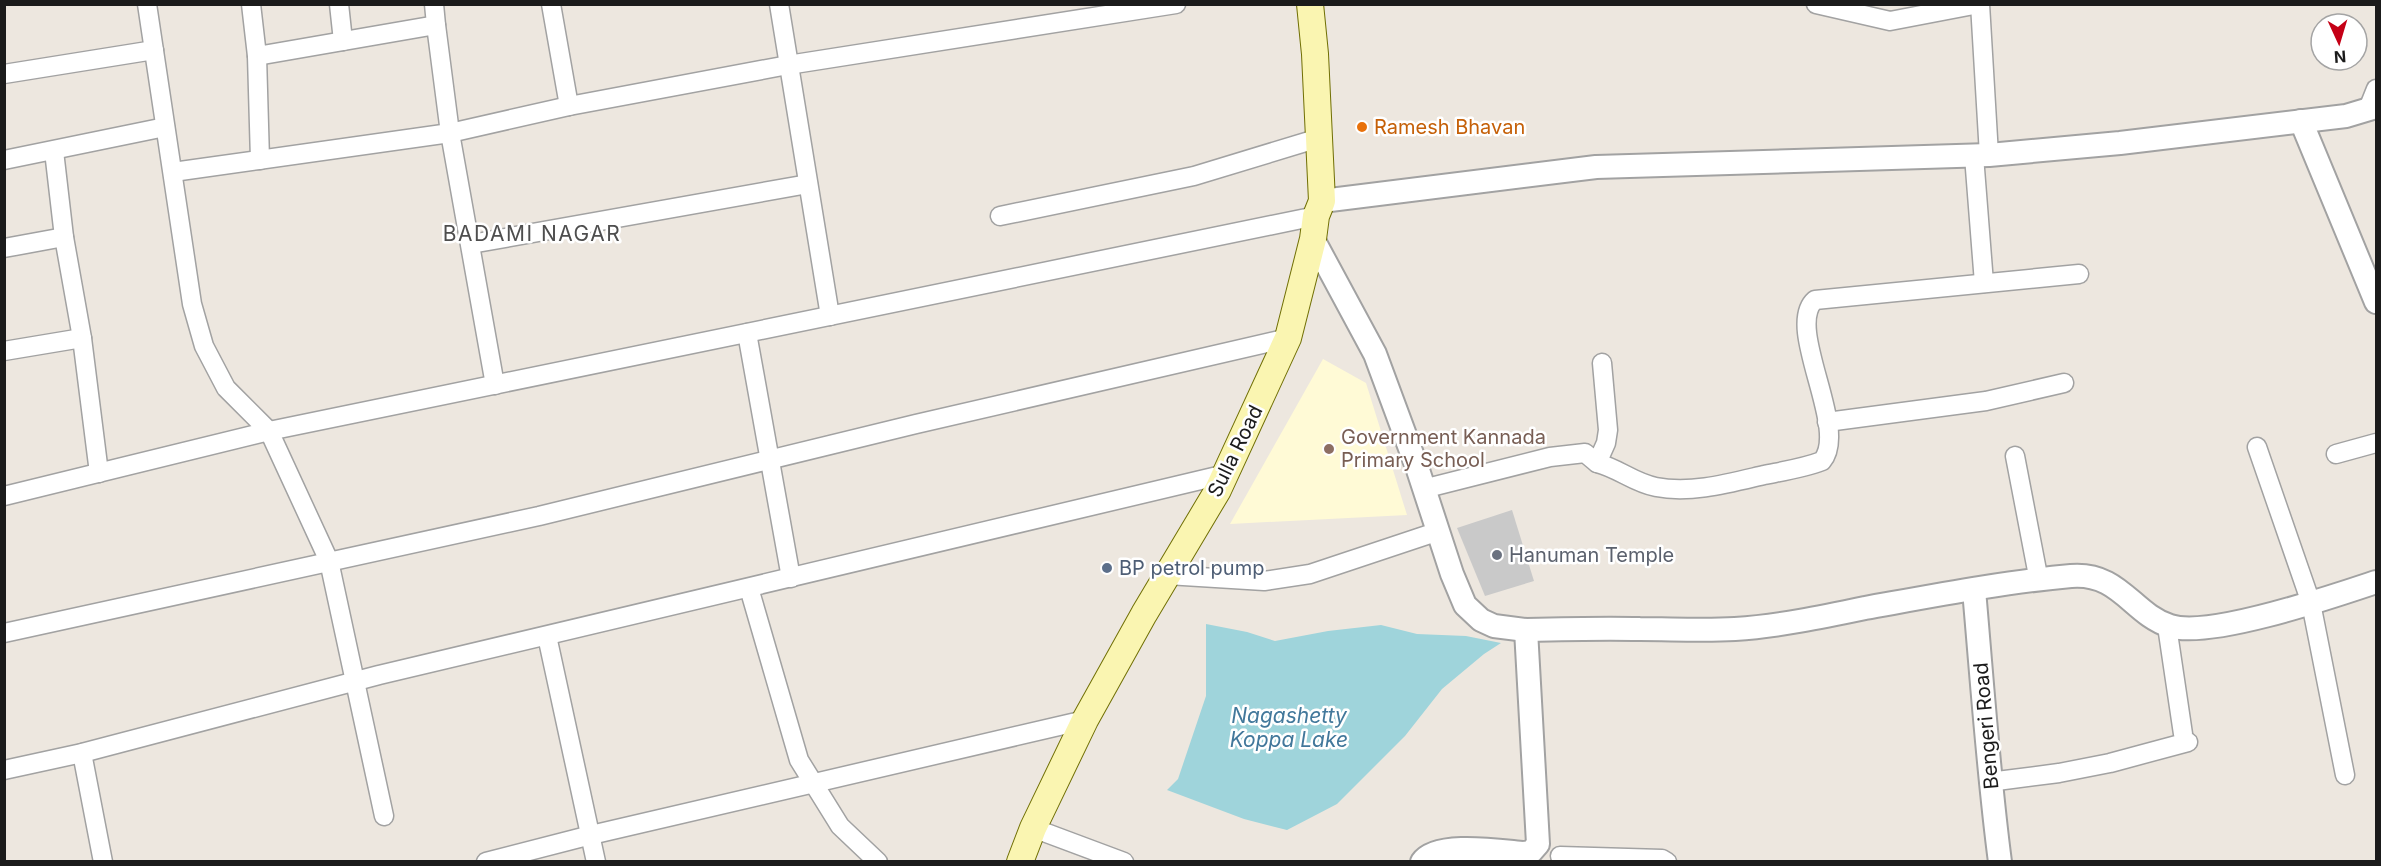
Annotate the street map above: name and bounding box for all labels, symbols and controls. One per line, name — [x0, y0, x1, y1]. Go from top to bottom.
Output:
north arrow — [2309, 12, 2369, 72]
text: N — [2333, 47, 2347, 67]
place label: Ramesh Bhavan — [1374, 115, 1525, 139]
marker: Ramesh Bhavan — [1355, 120, 1369, 134]
district label: BADAMI NAGAR — [443, 221, 621, 246]
street label: Sulla Road — [1202, 401, 1268, 501]
place label: Government Kannada Primary School — [1341, 425, 1546, 472]
marker: Government Kannada Primary School — [1322, 442, 1336, 456]
place label: Hanuman Temple — [1509, 543, 1674, 567]
marker: Hanuman Temple — [1490, 548, 1504, 562]
place label: BP petrol pump — [1119, 556, 1264, 580]
marker: BP petrol pump — [1100, 561, 1114, 575]
street label: Bengeri Road — [1969, 662, 2003, 790]
water label: Nagashetty Koppa Lake — [1230, 703, 1348, 752]

